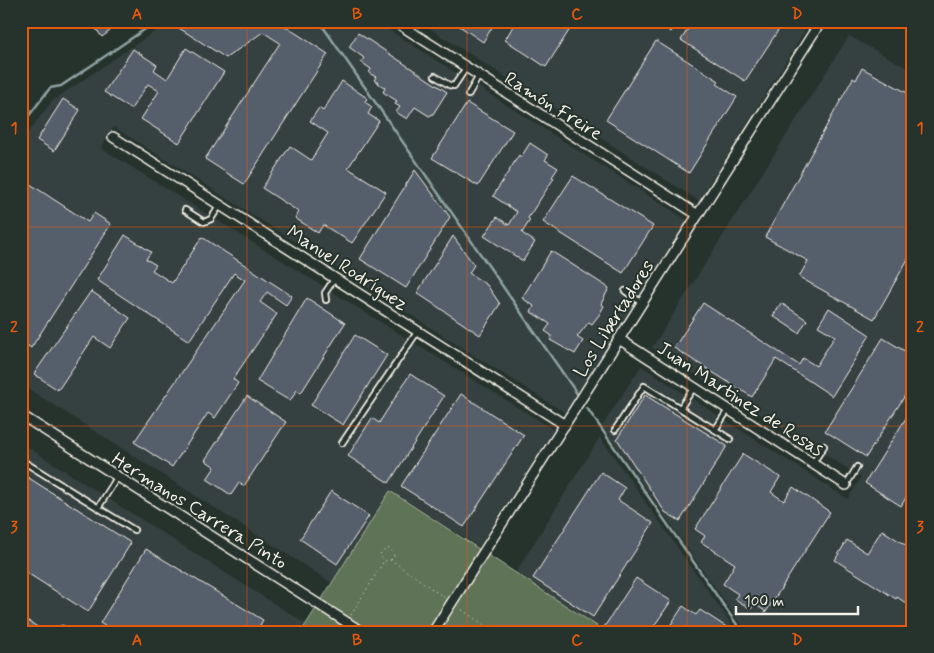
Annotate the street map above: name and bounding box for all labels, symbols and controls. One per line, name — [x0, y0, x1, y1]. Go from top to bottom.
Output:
text: A — [132, 4, 142, 25]
text: B — [352, 4, 362, 25]
text: C — [571, 4, 583, 25]
text: D — [791, 4, 803, 25]
street label: Ramón Freire — [499, 66, 607, 146]
text: 1 — [10, 118, 18, 139]
text: 1 — [916, 118, 924, 139]
street label: Manuel Rodríguez — [281, 220, 413, 318]
street label: Los Libertadores — [568, 255, 660, 382]
text: 2 — [10, 317, 18, 338]
text: 2 — [916, 317, 924, 338]
street label: Juan Martinez de Rosas — [652, 336, 828, 463]
street label: Hermanos Carrera Pinto — [107, 447, 292, 575]
text: 3 — [10, 517, 18, 538]
text: 3 — [916, 517, 924, 538]
scale bar — [736, 583, 859, 615]
text: 100 m — [744, 592, 784, 612]
text: A — [132, 630, 142, 651]
text: B — [352, 630, 362, 651]
text: C — [571, 630, 583, 651]
text: D — [791, 630, 803, 651]

